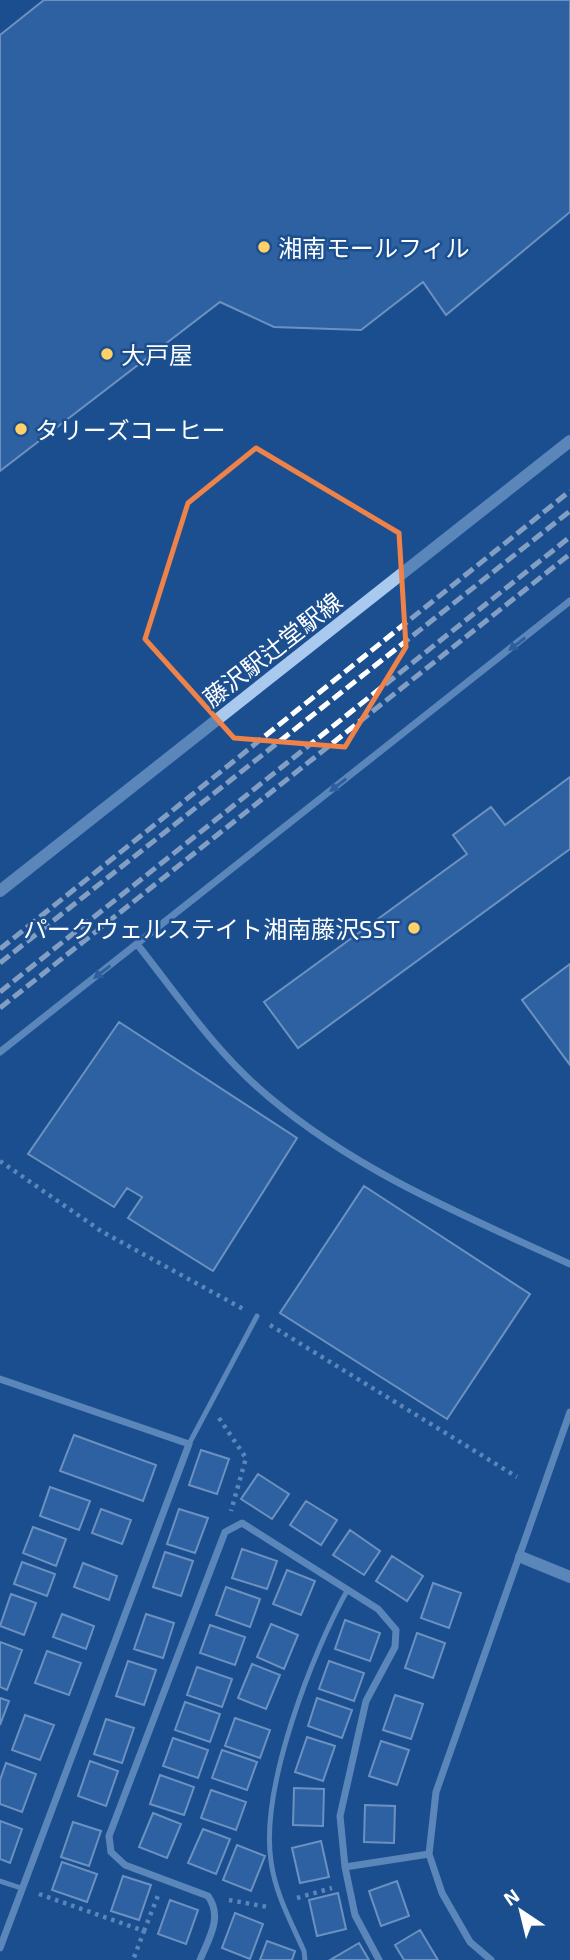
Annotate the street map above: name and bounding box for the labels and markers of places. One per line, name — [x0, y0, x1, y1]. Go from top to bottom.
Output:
place label: 湘南モールフィル — [278, 233, 470, 262]
marker: 湘南モールフィル — [256, 239, 272, 255]
place label: 大戸屋 — [121, 340, 193, 369]
marker: 大戸屋 — [99, 346, 115, 362]
place label: タリーズコーヒー — [35, 415, 226, 444]
marker: タリーズコーヒー — [13, 421, 29, 437]
place label: パークウェルステイト湘南藤沢SST — [23, 914, 400, 943]
marker: パークウェルステイト湘南藤沢SST — [406, 920, 422, 936]

